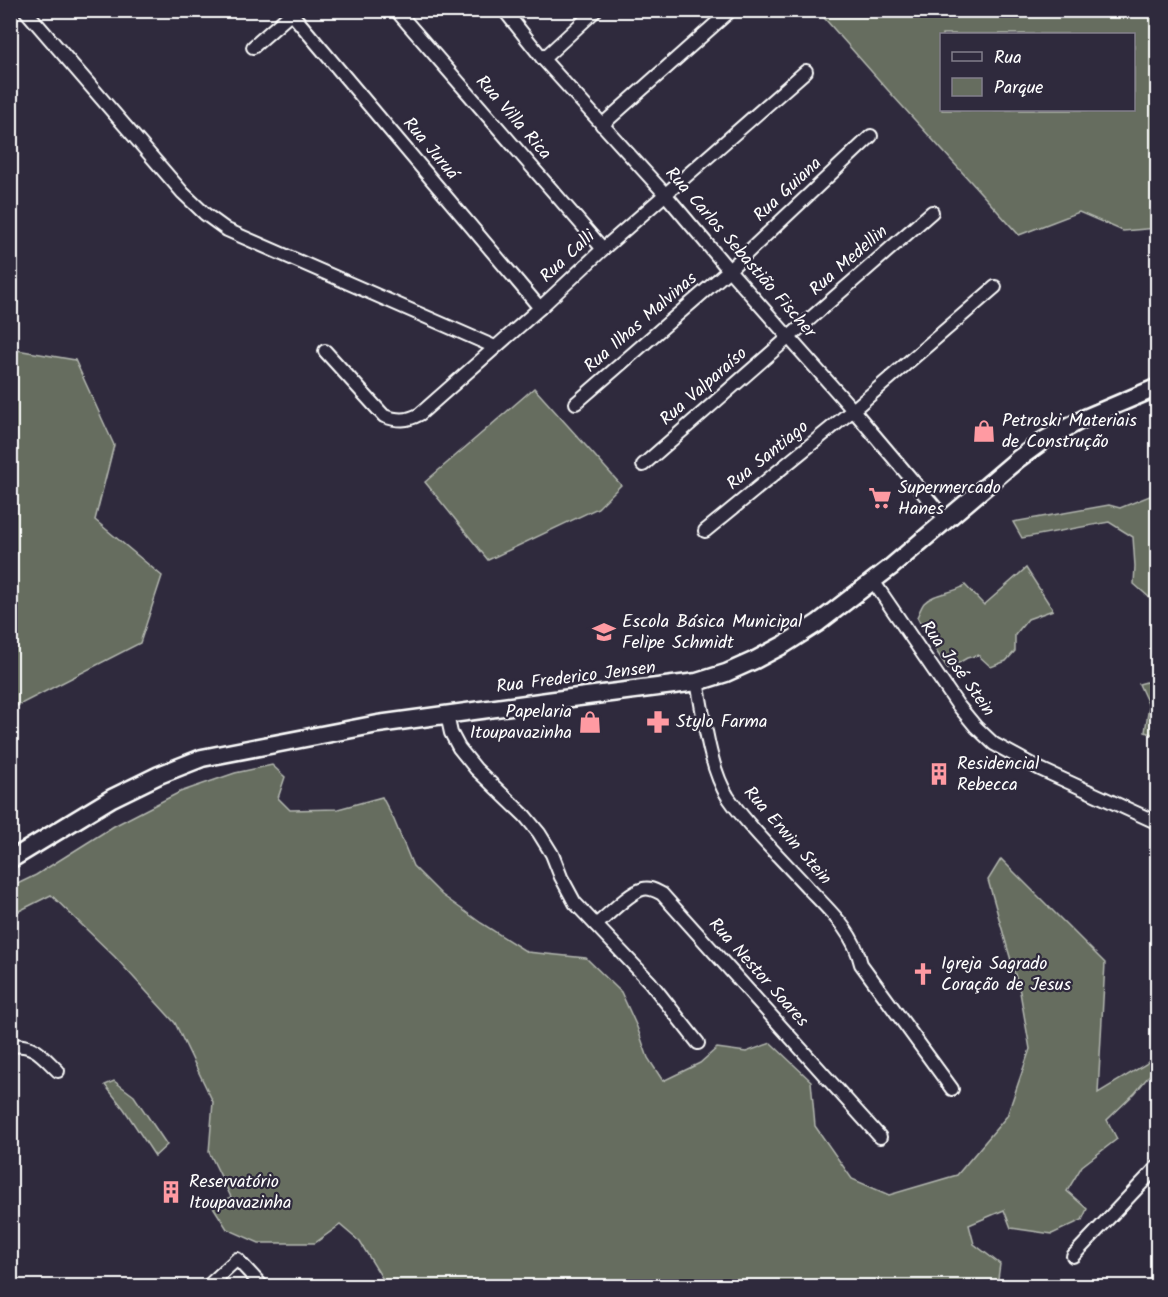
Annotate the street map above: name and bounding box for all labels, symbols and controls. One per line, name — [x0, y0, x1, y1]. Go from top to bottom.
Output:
legend — [940, 33, 1135, 111]
text: Rua — [994, 44, 1022, 73]
street label: Rua Villa Rica — [468, 69, 558, 167]
text: Parque — [994, 74, 1043, 103]
street label: Rua Juruá — [395, 111, 466, 188]
street label: Rua Guiana — [747, 150, 829, 230]
street label: Rua Carlos Sebastião Fischer — [657, 161, 823, 346]
street label: Rua Medellin — [803, 218, 895, 304]
street label: Rua Calli — [534, 223, 603, 291]
street label: Rua Ilhas Malvinas — [578, 265, 705, 381]
street label: Rua Valparaíso — [653, 340, 755, 434]
place label: Petroski Materiais de Construção — [1002, 407, 1137, 457]
street label: Rua Santiago — [720, 414, 816, 498]
shop icon: Petroski Materiais de Construção — [971, 418, 997, 444]
place label: Supermercado Hanes — [898, 474, 1001, 524]
supermarket icon: Supermercado Hanes — [867, 485, 893, 511]
place label: Escola Básica Municipal Felipe Schmidt — [622, 608, 803, 658]
street label: Rua José Stein — [912, 615, 1002, 723]
school or university icon: Escola Básica Municipal Felipe Schmidt — [591, 619, 617, 645]
street label: Rua Frederico Jensen — [495, 654, 657, 702]
place label: Papelaria Itoupavazinha — [470, 698, 572, 748]
place label: Stylo Farma — [676, 708, 767, 737]
shop icon: Papelaria Itoupavazinha — [577, 709, 603, 735]
pharmacy icon: Stylo Farma — [645, 709, 671, 735]
place label: Residencial Rebecca — [957, 750, 1040, 800]
building icon: Residencial Rebecca — [926, 761, 952, 787]
street label: Rua Erwin Stein — [736, 780, 838, 892]
street label: Rua Nestor Soares — [701, 912, 815, 1035]
place label: Igreja Sagrado Coração de Jesus — [941, 950, 1071, 1000]
church icon: Igreja Sagrado Coração de Jesus — [910, 961, 936, 987]
place label: Reservatório Itoupavazinha — [189, 1168, 291, 1218]
building icon: Reservatório Itoupavazinha — [158, 1179, 184, 1205]

